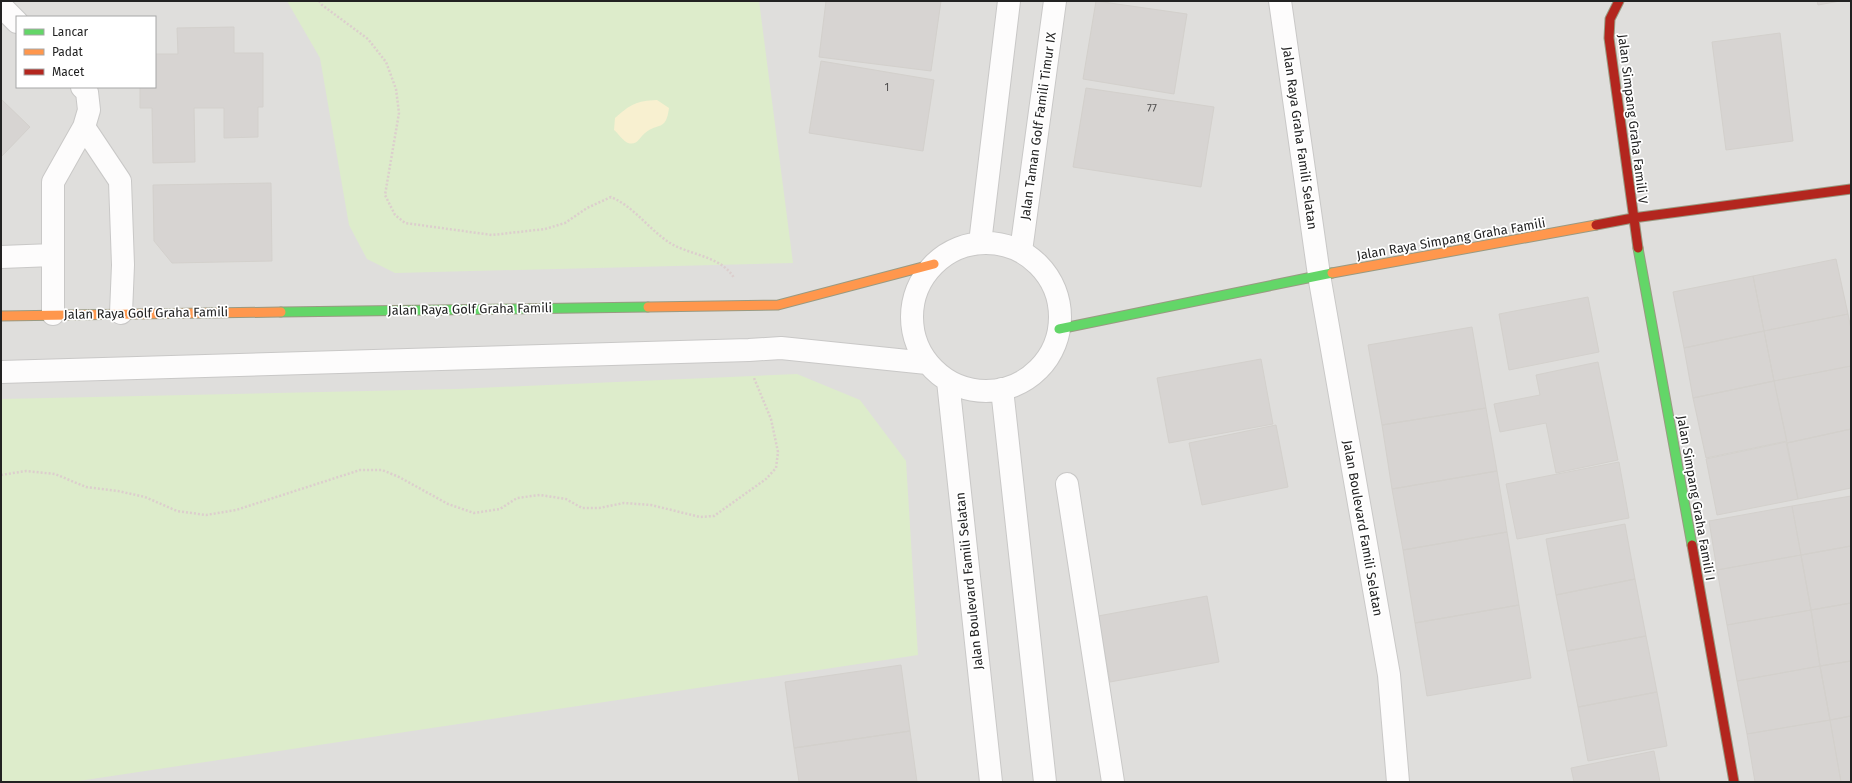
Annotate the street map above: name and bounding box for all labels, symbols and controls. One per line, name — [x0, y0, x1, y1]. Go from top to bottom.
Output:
legend — [16, 16, 156, 88]
text: Lancar — [52, 25, 89, 39]
street label: Jalan Taman Golf Famili Timur IX — [1017, 31, 1059, 221]
street label: Jalan Simpang Graha Famili V — [1615, 33, 1651, 205]
text: Padat — [52, 45, 84, 59]
street label: Jalan Raya Graha Famili Selatan — [1280, 45, 1320, 231]
text: Macet — [52, 65, 85, 79]
house number: 1 — [885, 81, 889, 94]
house number: 77 — [1147, 102, 1157, 115]
street label: Jalan Raya Simpang Graha Famili — [1355, 215, 1547, 263]
street label: Jalan Raya Golf Graha Famili — [388, 300, 552, 318]
street label: Jalan Raya Golf Graha Famili — [64, 304, 228, 322]
street label: Jalan Simpang Graha Famili I — [1674, 414, 1718, 582]
street label: Jalan Boulevard Famili Selatan — [1340, 439, 1386, 617]
street label: Jalan Boulevard Famili Selatan — [952, 491, 986, 671]

